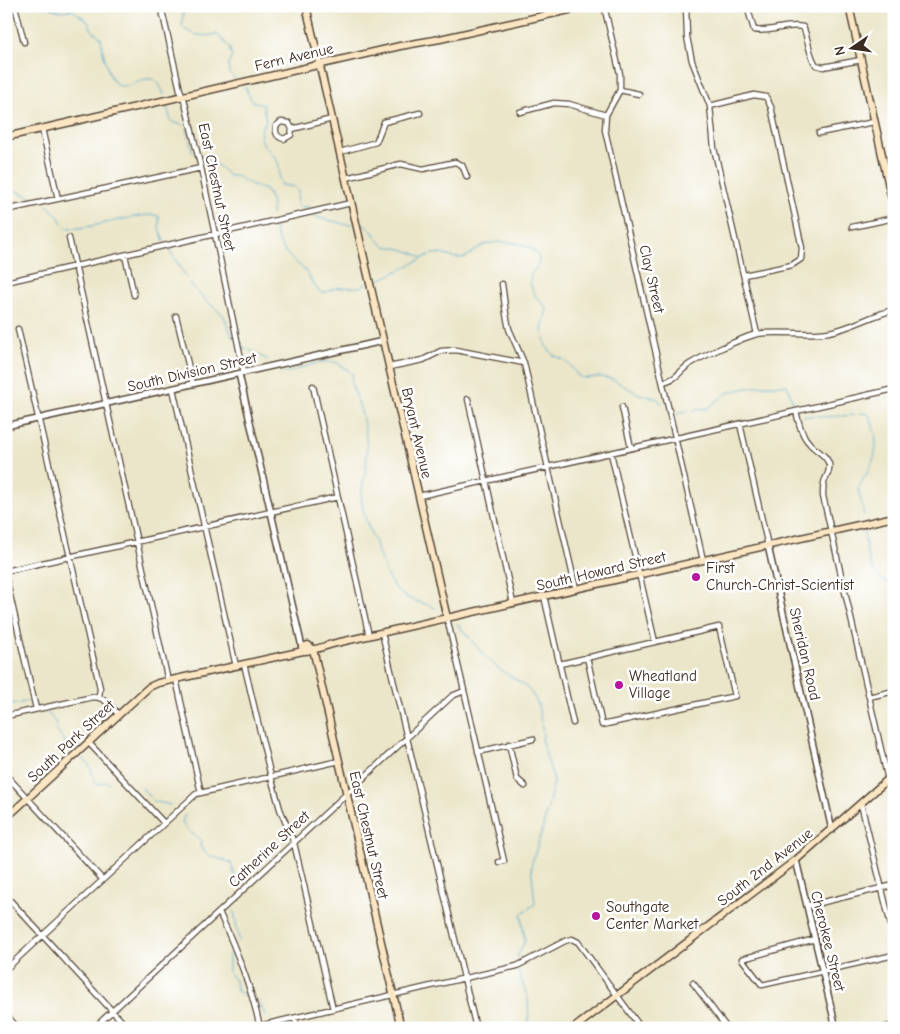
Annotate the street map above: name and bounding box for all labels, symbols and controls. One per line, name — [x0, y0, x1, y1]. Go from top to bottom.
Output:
north arrow — [828, 22, 878, 72]
street label: Fern Avenue — [253, 39, 336, 75]
text: N — [831, 44, 849, 57]
street label: East Chestnut Street — [195, 121, 240, 253]
street label: Clay Street — [635, 243, 669, 316]
street label: South Division Street — [126, 348, 259, 396]
street label: Bryant Avenue — [398, 386, 436, 481]
street label: South Howard Street — [534, 547, 668, 595]
place label: First Church-Christ-Scientist — [706, 559, 855, 594]
marker: First Church-Christ-Scientist — [690, 571, 702, 583]
street label: Sheridan Road — [786, 606, 824, 702]
place label: Wheatland Village — [629, 667, 697, 702]
marker: Wheatland Village — [613, 679, 625, 691]
street label: South Park Street — [24, 696, 119, 786]
street label: East Chestnut Street — [346, 769, 393, 901]
street label: Catherine Street — [225, 806, 314, 891]
street label: South 2nd Avenue — [714, 824, 817, 910]
street label: Cherokee Street — [807, 889, 849, 994]
place label: Southgate Center Market — [606, 898, 699, 933]
marker: Southgate Center Market — [590, 910, 602, 922]

